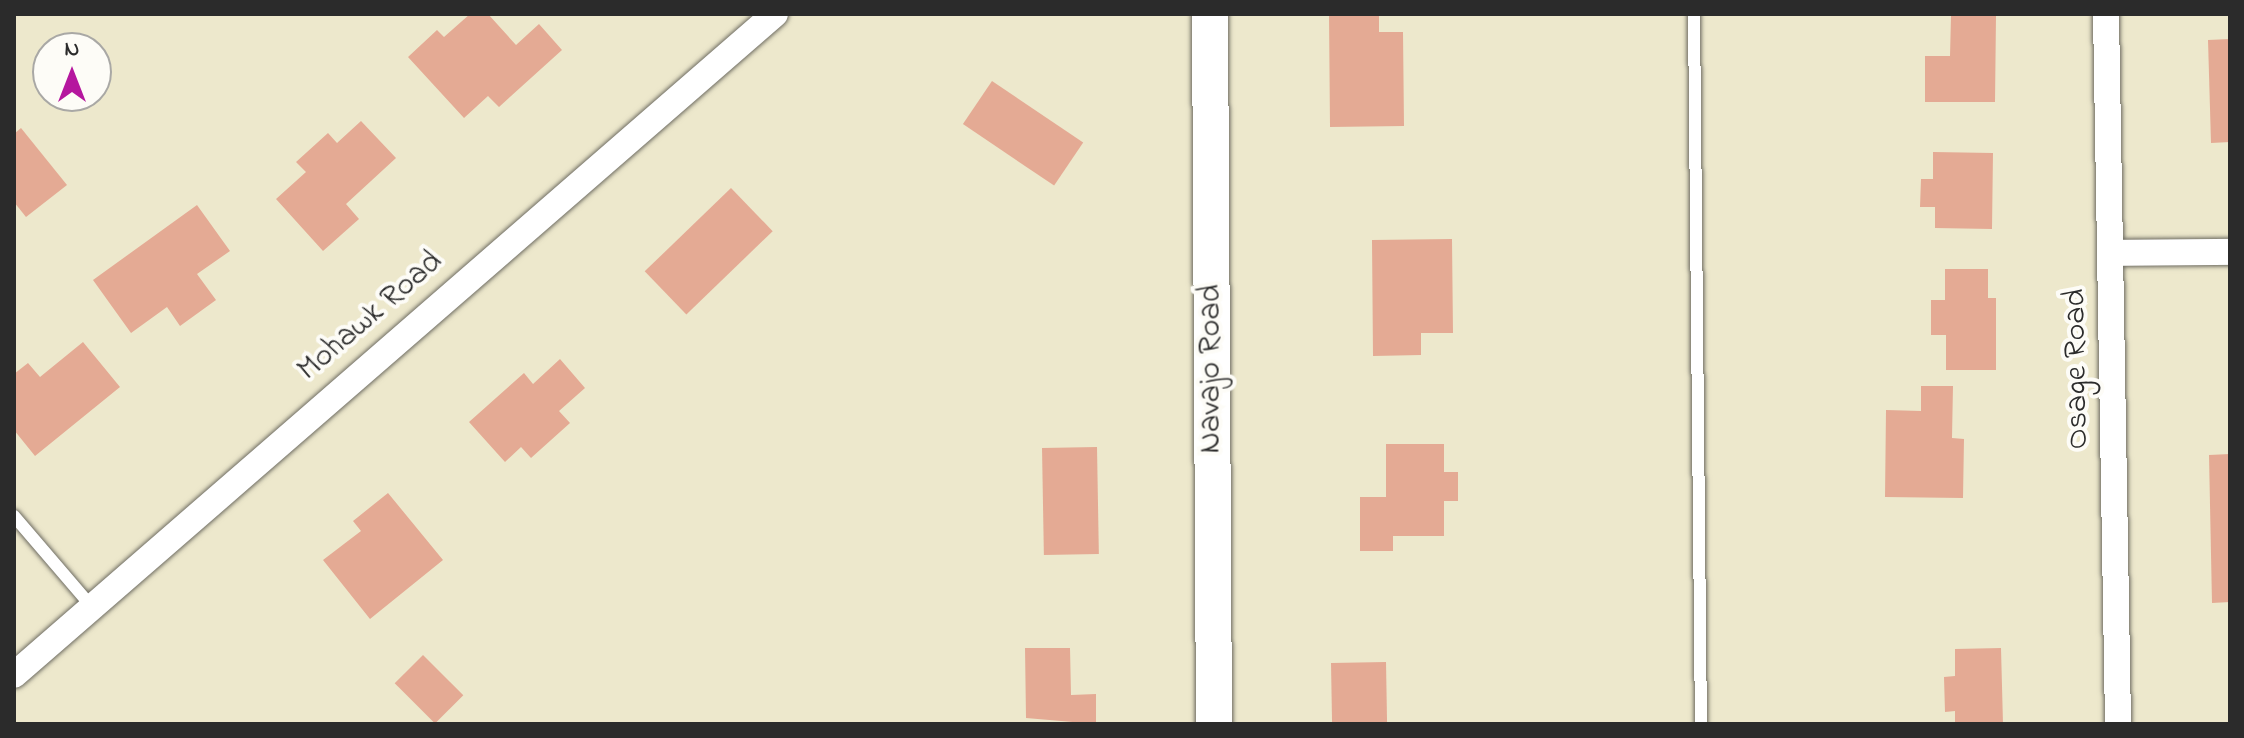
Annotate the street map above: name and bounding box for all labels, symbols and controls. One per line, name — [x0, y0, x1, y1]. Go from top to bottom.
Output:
north arrow — [32, 32, 112, 112]
text: N — [65, 34, 79, 66]
street label: Mohawk Road — [291, 244, 451, 390]
street label: Navajo Road — [1193, 284, 1231, 454]
street label: Osage Road — [2057, 288, 2099, 450]

